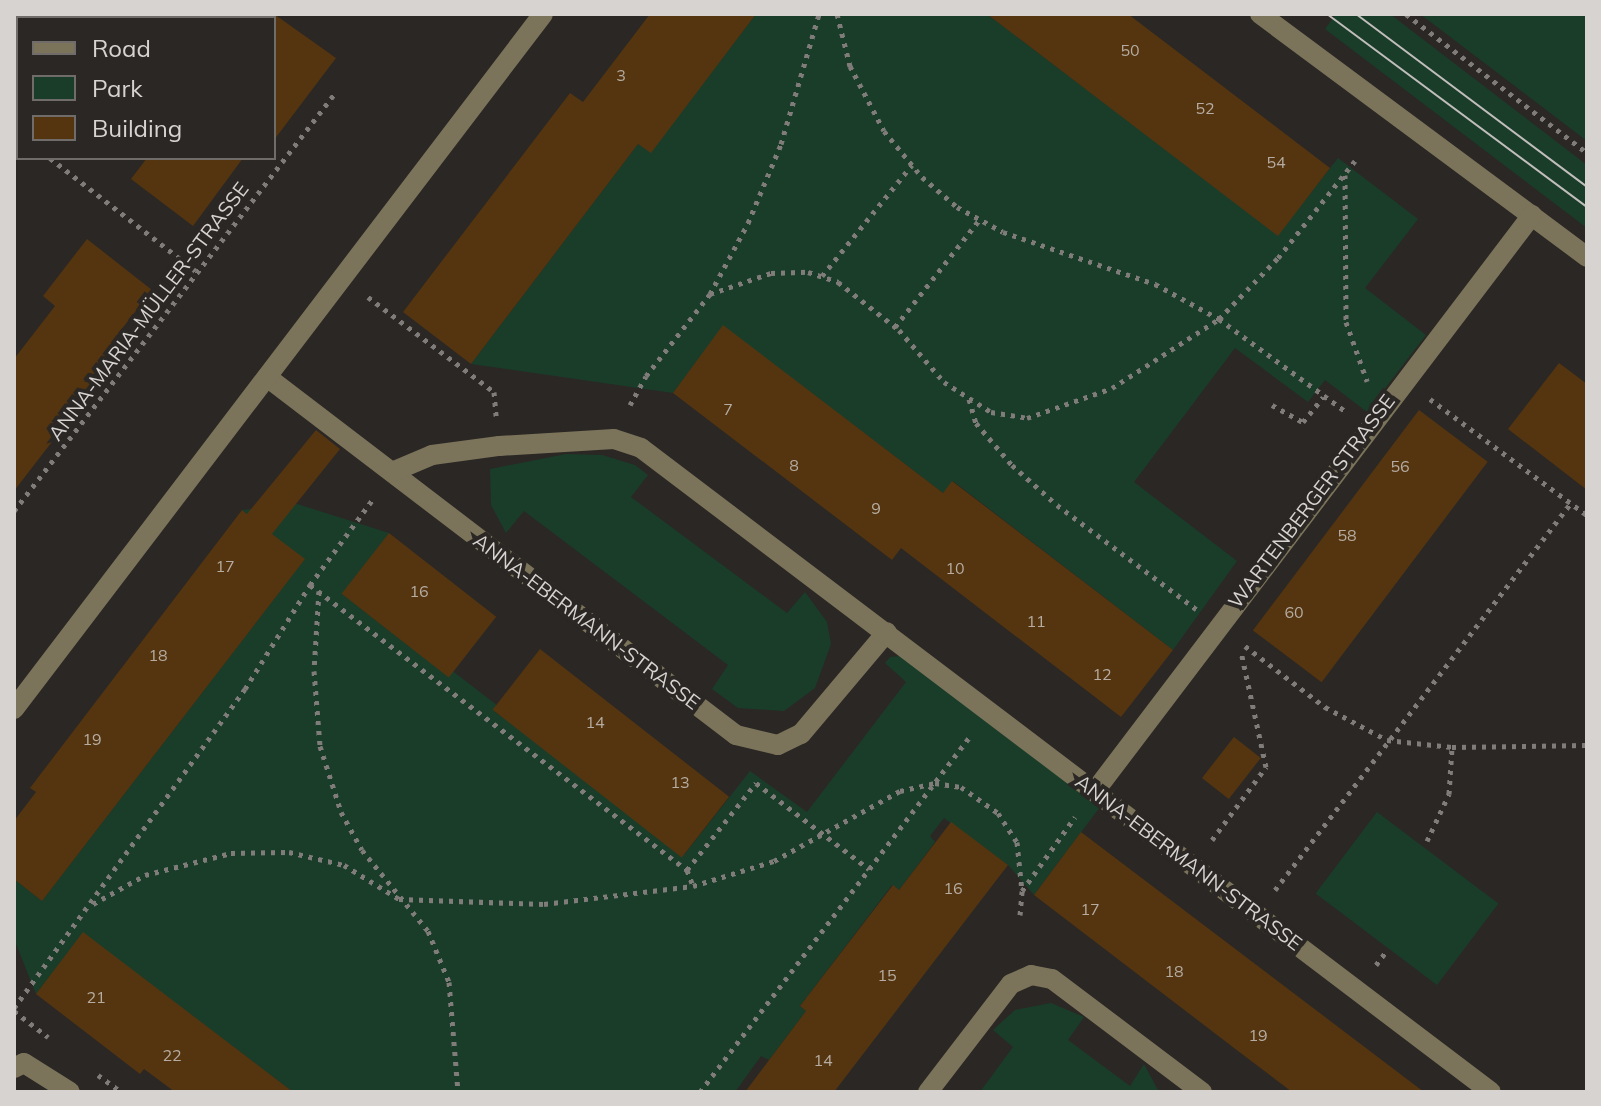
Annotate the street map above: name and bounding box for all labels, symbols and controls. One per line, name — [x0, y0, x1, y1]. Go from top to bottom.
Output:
legend — [16, 16, 276, 160]
text: Road — [92, 33, 151, 63]
house number: 50 — [1120, 40, 1140, 60]
house number: 3 — [616, 65, 626, 85]
text: Park — [92, 73, 143, 103]
house number: 52 — [1195, 98, 1215, 118]
text: Building — [92, 113, 182, 143]
house number: 54 — [1266, 152, 1286, 172]
street label: ANNA-MARIA-MÜLLER-STRASSE — [43, 177, 253, 445]
street label: WARTENBERGER STRASSE — [1223, 389, 1399, 613]
house number: 7 — [723, 399, 733, 419]
house number: 8 — [789, 455, 799, 475]
house number: 56 — [1390, 456, 1410, 476]
house number: 9 — [871, 498, 881, 518]
house number: 58 — [1337, 525, 1357, 545]
street label: ANNA-EBERMANN-STRASSE — [469, 528, 705, 714]
house number: 17 — [215, 556, 235, 576]
house number: 10 — [945, 558, 965, 578]
house number: 16 — [409, 581, 429, 601]
house number: 60 — [1284, 602, 1304, 622]
house number: 11 — [1026, 611, 1046, 631]
house number: 18 — [148, 645, 168, 665]
house number: 12 — [1092, 664, 1112, 684]
house number: 14 — [585, 712, 605, 732]
house number: 19 — [82, 729, 102, 749]
street label: ANNA-EBERMANN-STRASSE — [1071, 769, 1307, 955]
house number: 13 — [670, 772, 690, 792]
house number: 16 — [943, 878, 963, 898]
house number: 17 — [1080, 899, 1100, 919]
house number: 18 — [1164, 961, 1184, 981]
house number: 15 — [877, 965, 897, 985]
house number: 21 — [86, 987, 106, 1007]
house number: 19 — [1248, 1025, 1268, 1045]
house number: 22 — [162, 1045, 182, 1065]
house number: 14 — [813, 1050, 833, 1070]

